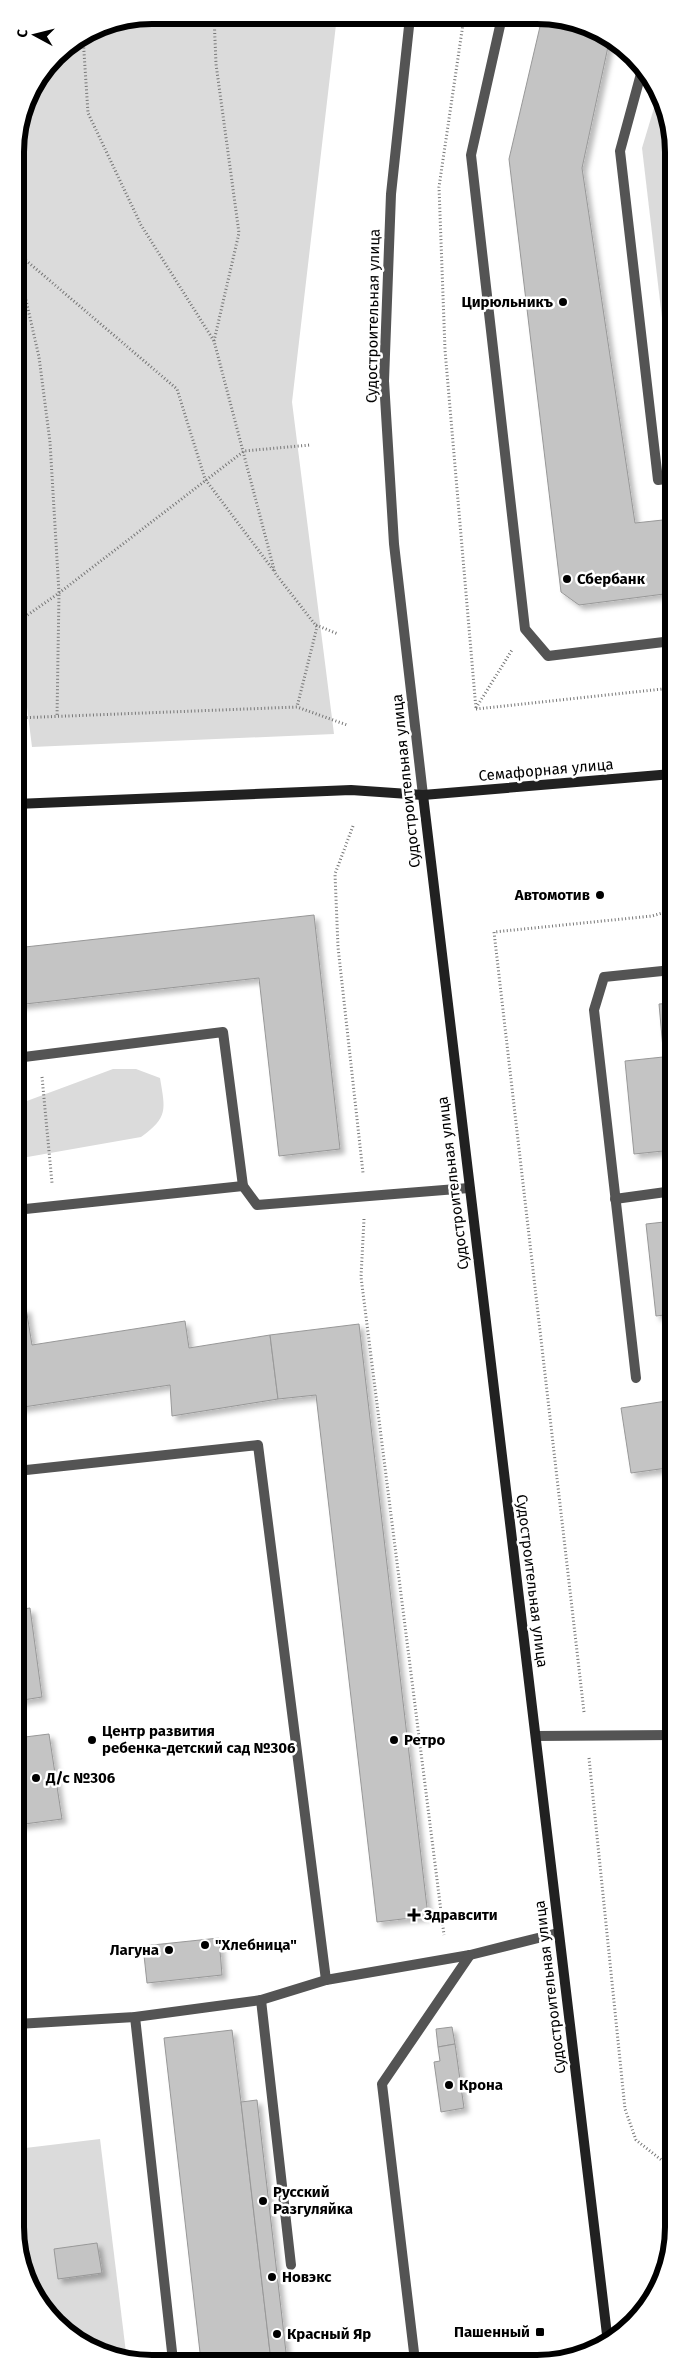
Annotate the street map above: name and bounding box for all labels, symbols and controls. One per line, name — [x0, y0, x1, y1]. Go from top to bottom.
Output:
north arrow — [10, 10, 60, 60]
text: С — [14, 28, 32, 39]
street label: Судостроительная улица — [362, 229, 384, 403]
place label: Цирюльникъ — [461, 293, 554, 311]
marker: Цирюльникъ — [557, 296, 569, 308]
place label: Сбербанк — [577, 570, 646, 588]
marker: Сбербанк — [561, 573, 573, 585]
street label: Судостроительная улица — [388, 693, 424, 869]
street label: Семафорная улица — [478, 755, 614, 785]
place label: Автомотив — [514, 886, 590, 904]
marker: Автомотив — [594, 889, 606, 901]
street label: Судостроительная улица — [433, 1095, 473, 1271]
street label: Судостроительная улица — [512, 1493, 552, 1669]
place label: Центр развития ребенка-детский сад №306 — [102, 1722, 296, 1757]
place label: Ретро — [404, 1731, 445, 1749]
marker: Центр развития ребенка-детский сад №306 — [86, 1734, 98, 1746]
marker: Ретро — [388, 1734, 400, 1746]
place label: Д/с №306 — [45, 1769, 116, 1787]
marker: Д/с №306 — [30, 1772, 42, 1784]
street label: Судостроительная улица — [530, 1899, 570, 2075]
place label: Здравсити — [423, 1906, 498, 1924]
marker: Здравсити — [408, 1909, 420, 1921]
place label: "Хлебница" — [215, 1936, 297, 1954]
marker: "Хлебница" — [199, 1939, 211, 1951]
place label: Лагуна — [110, 1941, 159, 1959]
marker: Лагуна — [163, 1944, 175, 1956]
place label: Крона — [459, 2076, 503, 2094]
marker: Крона — [443, 2079, 455, 2091]
place label: Русский Разгуляйка — [273, 2183, 353, 2218]
marker: Русский Разгуляйка — [257, 2195, 269, 2207]
place label: Новэкс — [282, 2268, 332, 2286]
marker: Новэкс — [266, 2271, 278, 2283]
place label: Пашенный — [454, 2323, 530, 2341]
place label: Красный Яр — [287, 2325, 371, 2343]
marker: Пашенный — [534, 2326, 546, 2338]
marker: Красный Яр — [271, 2328, 283, 2340]

